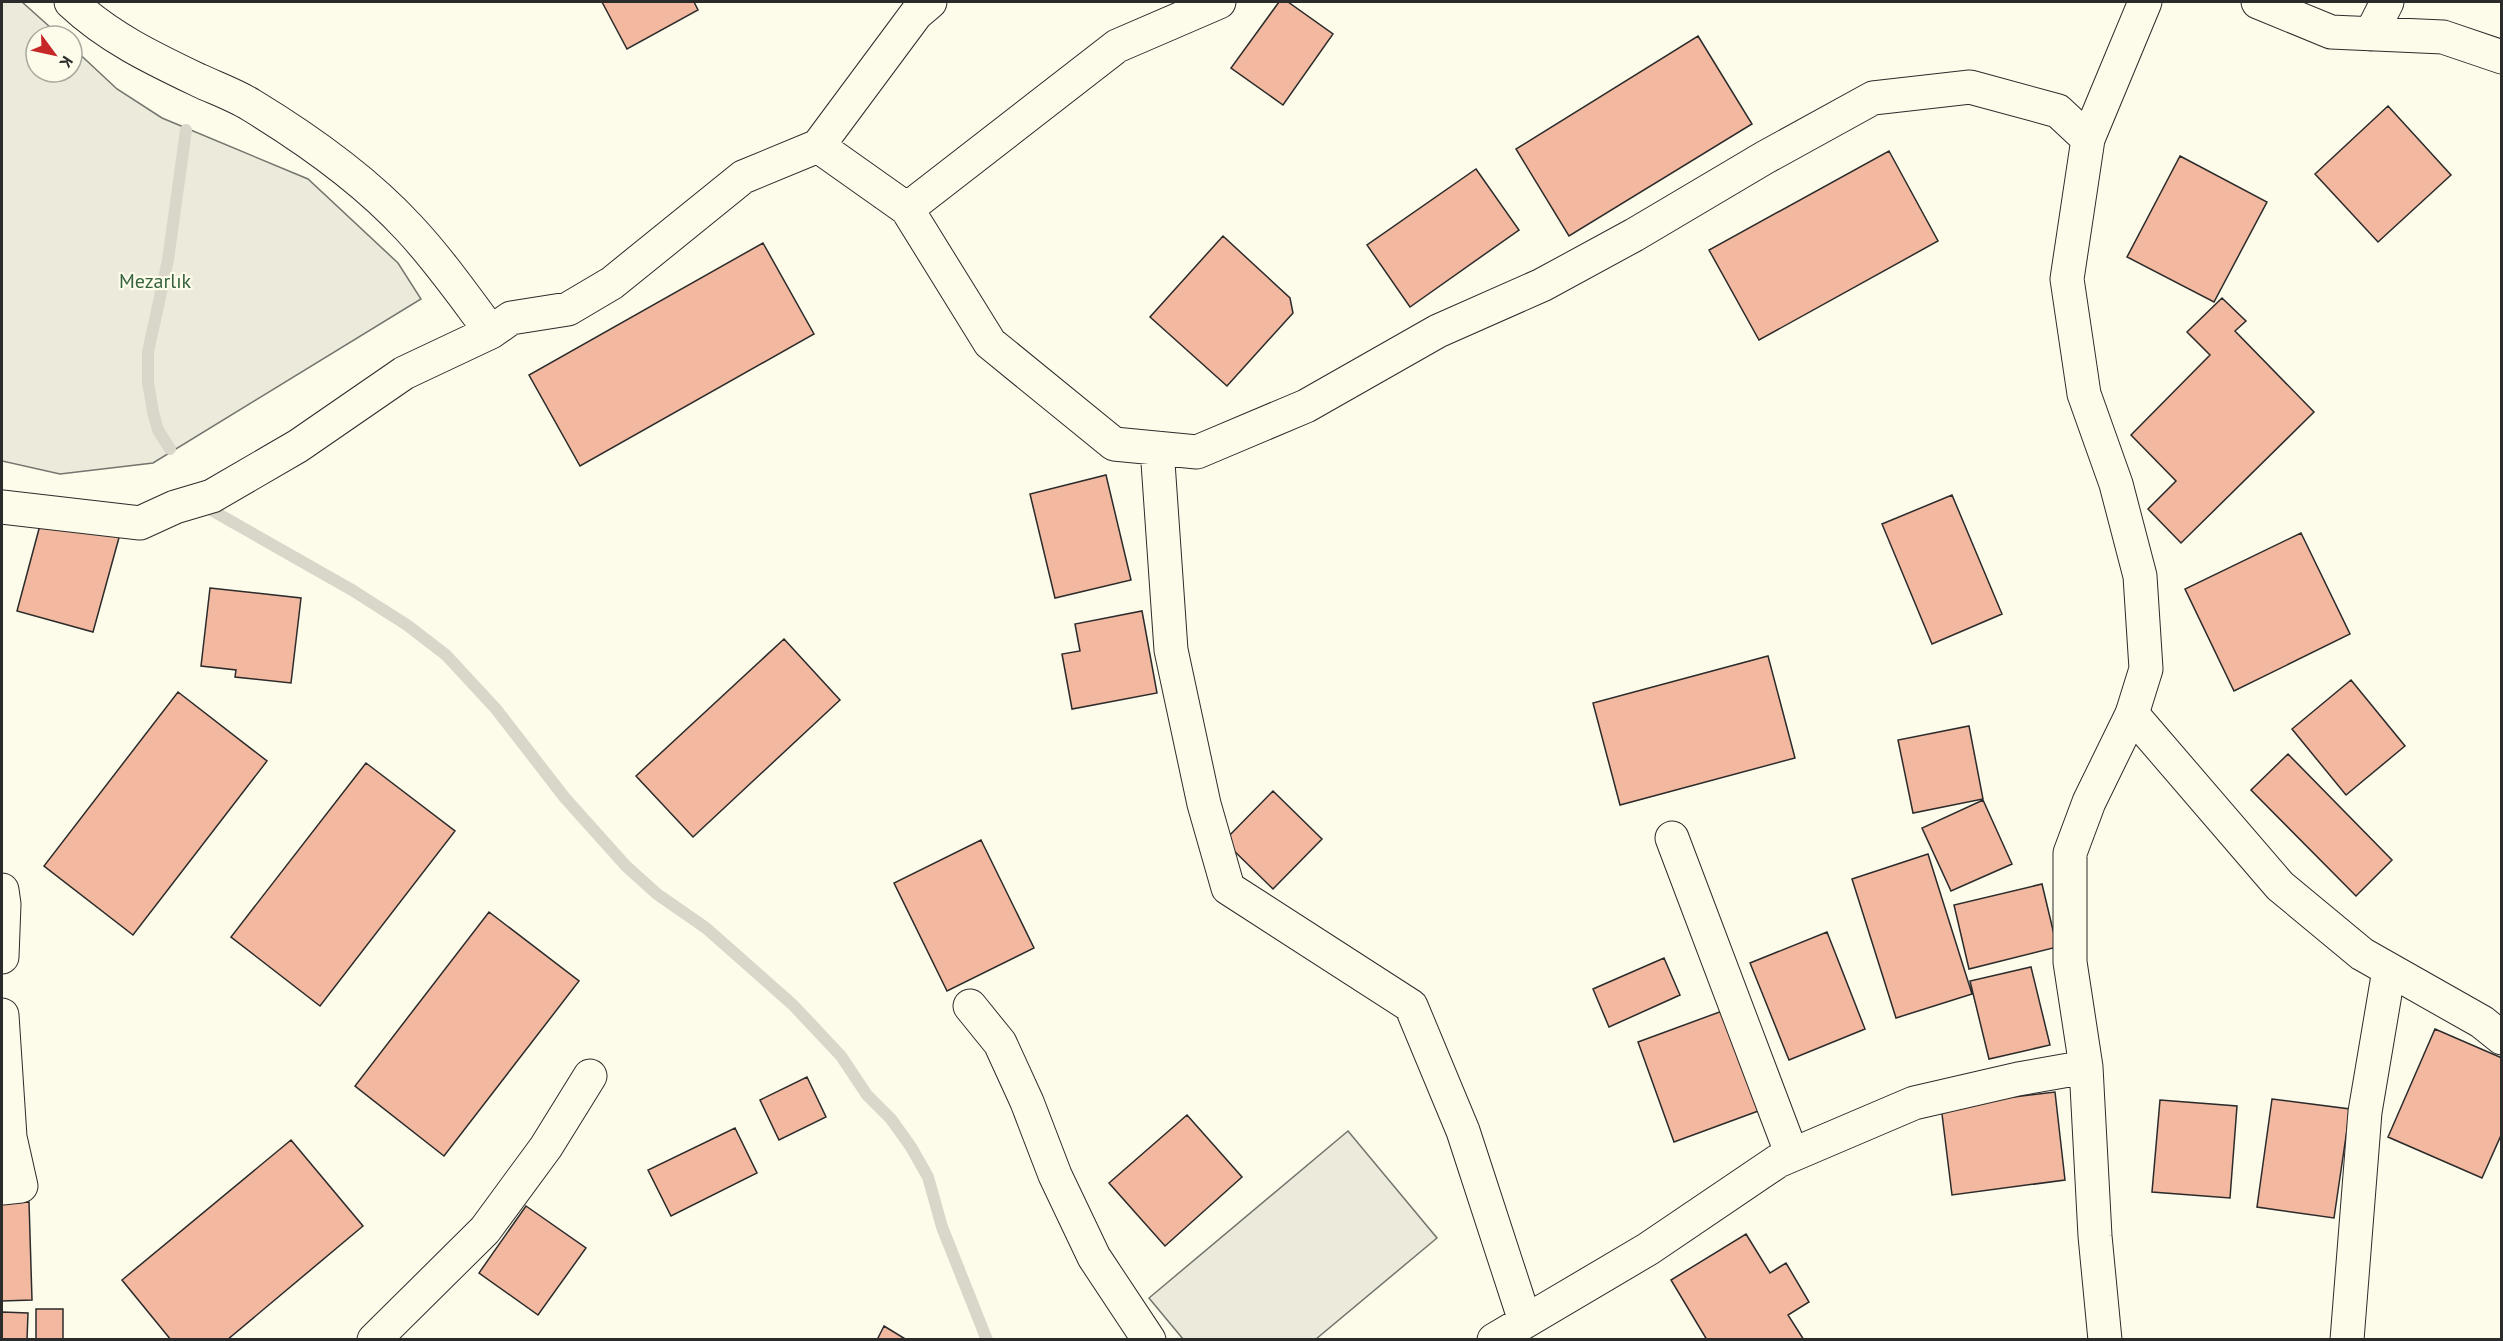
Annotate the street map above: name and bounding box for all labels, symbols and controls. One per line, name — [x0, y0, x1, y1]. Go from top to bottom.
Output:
north arrow — [24, 24, 84, 84]
text: K — [55, 53, 78, 72]
park label: Mezarlık — [119, 268, 192, 294]

